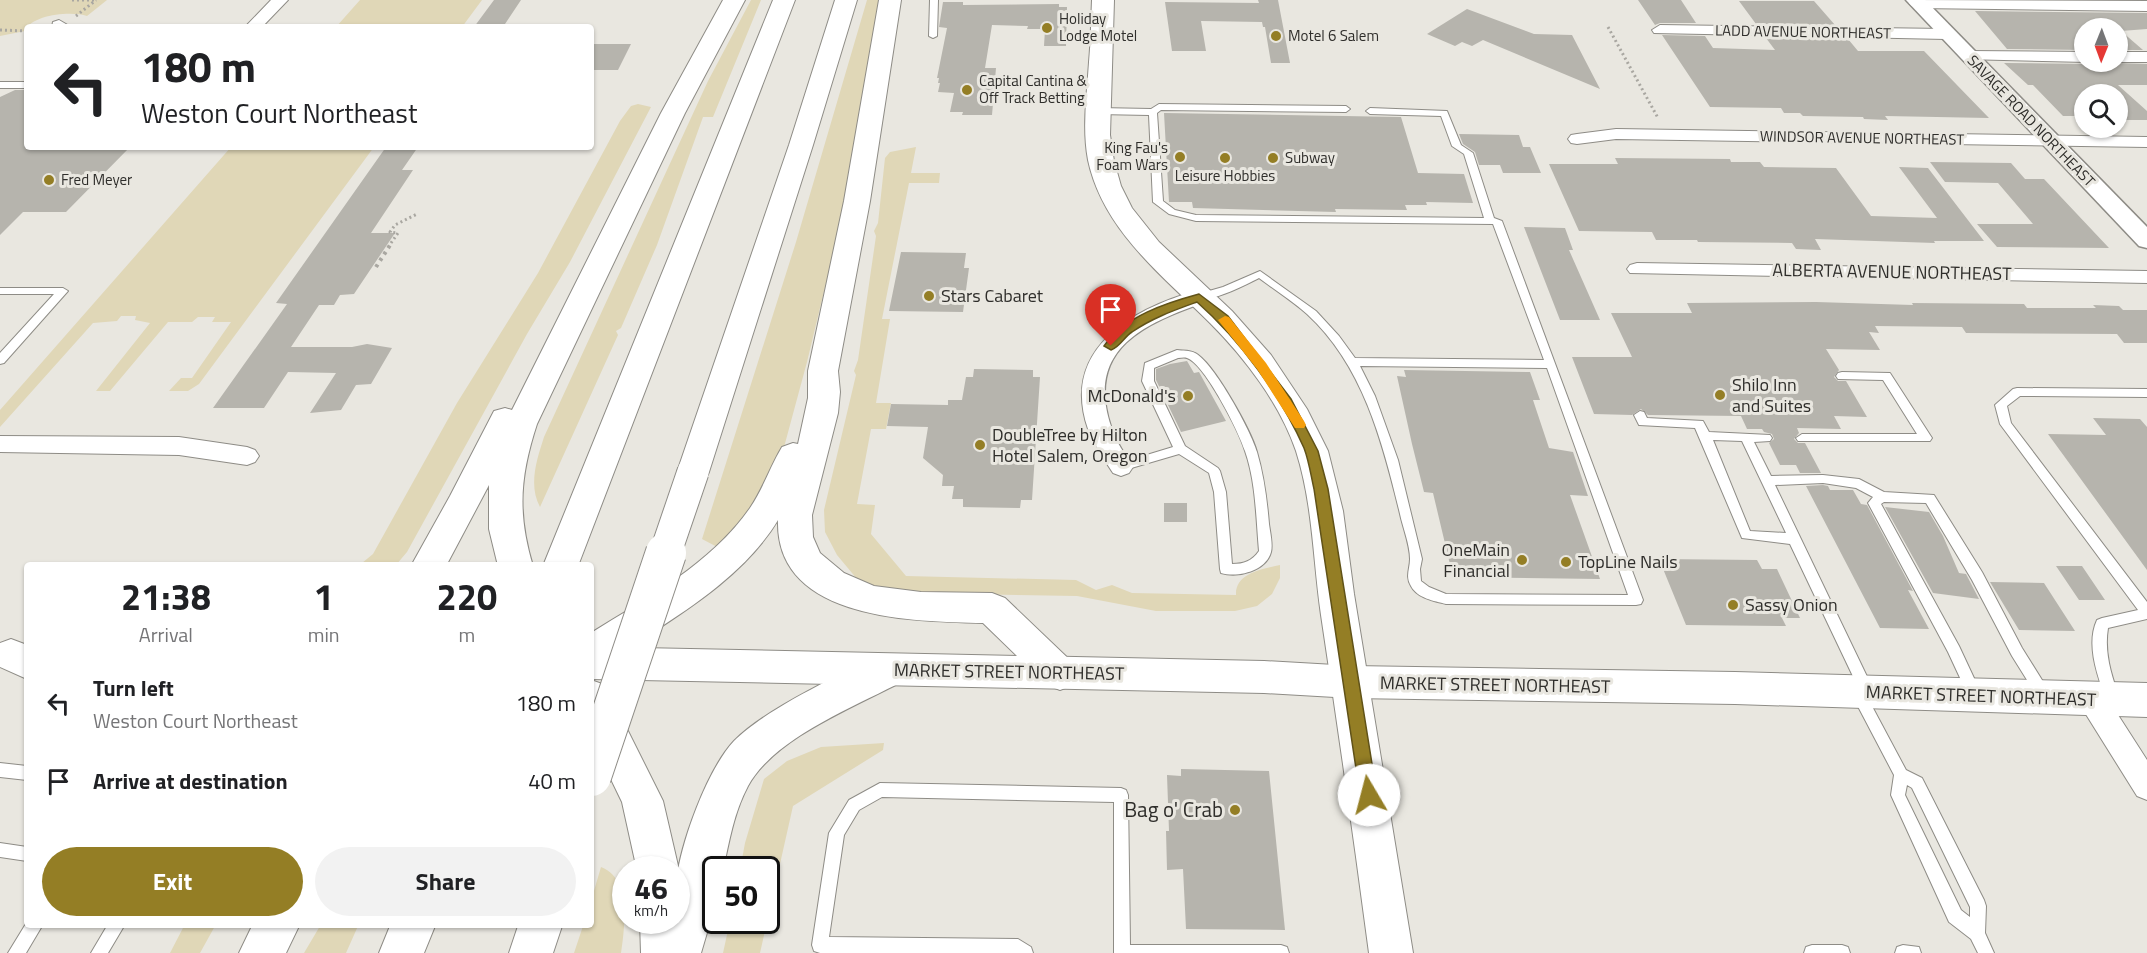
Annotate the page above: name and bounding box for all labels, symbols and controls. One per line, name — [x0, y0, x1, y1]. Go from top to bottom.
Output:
place label: Holiday Lodge Motel — [1059, 7, 1137, 47]
street label: LADD AVENUE NORTHEAST — [1715, 18, 1891, 45]
north arrow — [2074, 18, 2128, 72]
map controls — [2074, 18, 2128, 138]
marker: Holiday Lodge Motel — [1040, 21, 1054, 35]
place label: Motel 6 Salem — [1288, 24, 1379, 47]
marker: Motel 6 Salem — [1269, 29, 1283, 43]
text: 180 m — [141, 34, 256, 98]
icon: left — [42, 48, 120, 126]
street label: SAVAGE ROAD NORTHEAST — [1962, 50, 2101, 192]
place label: Capital Cantina & Off Track Betting — [979, 69, 1088, 109]
marker: Capital Cantina & Off Track Betting — [960, 83, 974, 97]
button: search — [2074, 84, 2128, 138]
text: Weston Court Northeast — [141, 92, 417, 133]
street label: WINDSOR AVENUE NORTHEAST — [1760, 124, 1965, 151]
place label: King Fau's Foam Wars — [1096, 136, 1168, 176]
place label: Subway — [1285, 146, 1335, 169]
marker: King Fau's Foam Wars — [1173, 150, 1187, 164]
marker: Leisure Hobbies — [1218, 151, 1232, 165]
marker: Subway — [1266, 151, 1280, 165]
place label: Leisure Hobbies — [1175, 164, 1275, 187]
place label: Fred Meyer — [61, 168, 132, 191]
marker: Fred Meyer — [42, 173, 56, 187]
street label: ALBERTA AVENUE NORTHEAST — [1772, 256, 2012, 287]
place label: Stars Cabaret — [941, 282, 1044, 309]
pin — [1085, 284, 1136, 346]
marker: Stars Cabaret — [922, 289, 936, 303]
icon: arrive — [1094, 293, 1127, 326]
place label: Shilo Inn and Suites — [1732, 371, 1811, 419]
place label: McDonald's — [1088, 382, 1176, 409]
marker: Shilo Inn and Suites — [1713, 388, 1727, 402]
marker: McDonald's — [1181, 389, 1195, 403]
place label: DoubleTree by Hilton Hotel Salem, Oregon — [992, 421, 1148, 469]
marker: DoubleTree by Hilton Hotel Salem, Oregon — [973, 438, 987, 452]
place label: OneMain Financial — [1442, 536, 1510, 584]
place label: TopLine Nails — [1578, 548, 1678, 575]
marker: OneMain Financial — [1515, 553, 1529, 567]
marker: TopLine Nails — [1559, 555, 1573, 569]
text: 21:38 — [121, 569, 211, 624]
text: 1 — [314, 569, 334, 624]
text: 220 — [437, 569, 497, 624]
place label: Sassy Onion — [1745, 591, 1838, 618]
marker: Sassy Onion — [1726, 598, 1740, 612]
text: Arrival — [139, 619, 193, 650]
text: min — [308, 619, 340, 650]
text: m — [458, 619, 475, 650]
street label: MARKET STREET NORTHEAST — [894, 656, 1125, 687]
street label: MARKET STREET NORTHEAST — [1380, 669, 1611, 700]
text: Turn left — [93, 671, 174, 705]
street label: MARKET STREET NORTHEAST — [1865, 678, 2097, 713]
text: 180 m — [516, 686, 576, 720]
icon: left — [42, 687, 75, 720]
text: Weston Court Northeast — [93, 705, 298, 736]
position arrow — [1337, 763, 1401, 827]
text: Arrive at destination — [93, 764, 288, 798]
text: 40 m — [528, 764, 576, 798]
icon: arrive — [42, 765, 75, 798]
place label: Bag o' Crab — [1124, 793, 1223, 825]
marker: Bag o' Crab — [1228, 803, 1242, 817]
button: Exit — [42, 847, 303, 916]
button: Share — [315, 847, 576, 916]
speed limit sign: 50 — [702, 856, 780, 934]
text: 46 — [634, 865, 668, 911]
text: km/h — [634, 899, 668, 922]

